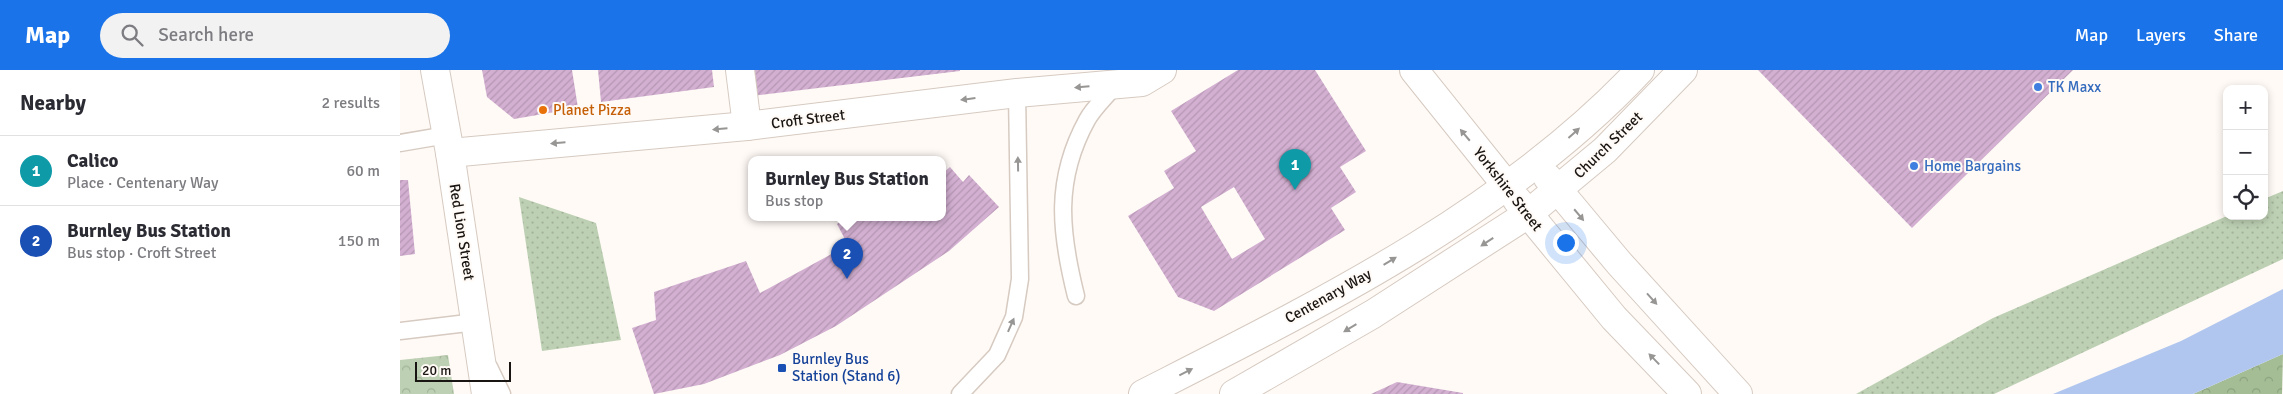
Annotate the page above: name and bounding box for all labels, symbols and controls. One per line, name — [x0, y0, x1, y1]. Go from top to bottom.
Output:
search box — [100, 13, 450, 58]
text: Map — [25, 20, 70, 50]
icon: search — [118, 21, 146, 49]
text: Search here — [158, 23, 254, 47]
text: Map — [2075, 24, 2108, 46]
text: Layers — [2136, 24, 2186, 46]
text: Share — [2214, 24, 2258, 46]
place label: TK Maxx — [2048, 78, 2101, 96]
marker: TK Maxx — [2032, 81, 2044, 93]
one-way arrow — [1073, 84, 1089, 92]
map controls — [2223, 85, 2268, 220]
button: + — [2223, 85, 2268, 130]
text: Nearby — [20, 90, 86, 116]
text: 2 results — [321, 93, 380, 113]
one-way arrow — [960, 95, 976, 103]
place label: Planet Pizza — [553, 101, 631, 119]
marker: Planet Pizza — [537, 104, 549, 116]
street label: Croft Street — [770, 106, 846, 132]
street label: Church Street — [1570, 108, 1646, 182]
one-way arrow — [712, 125, 728, 133]
one-way arrow — [1568, 127, 1580, 139]
one-way arrow — [1460, 129, 1471, 142]
button: − — [2223, 130, 2268, 175]
one-way arrow — [550, 139, 566, 147]
street label: Yorkshire Street — [1470, 143, 1546, 235]
text: Calico — [67, 149, 118, 173]
pin: 1 — [1279, 149, 1311, 190]
popup — [748, 156, 946, 221]
one-way arrow — [1014, 156, 1022, 172]
place label: Home Bargains — [1924, 157, 2022, 175]
marker: Home Bargains — [1908, 160, 1920, 172]
text: 1 — [32, 161, 40, 181]
text: 60 m — [346, 161, 380, 181]
text: Burnley Bus Station — [765, 167, 929, 191]
text: Place · Centenary Way — [67, 173, 219, 193]
button: locate — [2223, 175, 2268, 220]
street label: Red Lion Street — [445, 182, 479, 282]
text: Bus stop — [765, 191, 823, 211]
one-way arrow — [1574, 208, 1585, 221]
text: Burnley Bus Station — [67, 219, 231, 243]
your location — [1553, 230, 1579, 256]
text: 2 — [32, 231, 40, 251]
text: 150 m — [338, 231, 380, 251]
one-way arrow — [1481, 237, 1494, 246]
pin: 2 — [831, 238, 863, 279]
text: Bus stop · Croft Street — [67, 243, 216, 263]
one-way arrow — [1384, 256, 1397, 265]
street label: Centenary Way — [1282, 265, 1374, 327]
one-way arrow — [1646, 293, 1658, 305]
one-way arrow — [1007, 318, 1015, 332]
one-way arrow — [1343, 323, 1356, 332]
place label: Burnley Bus Station (Stand 6) — [792, 350, 900, 385]
one-way arrow — [1648, 353, 1660, 365]
scale bar — [415, 359, 511, 382]
text: 20 m — [422, 362, 451, 379]
marker: Burnley Bus Station (Stand 6) — [776, 362, 788, 374]
one-way arrow — [1179, 368, 1193, 376]

